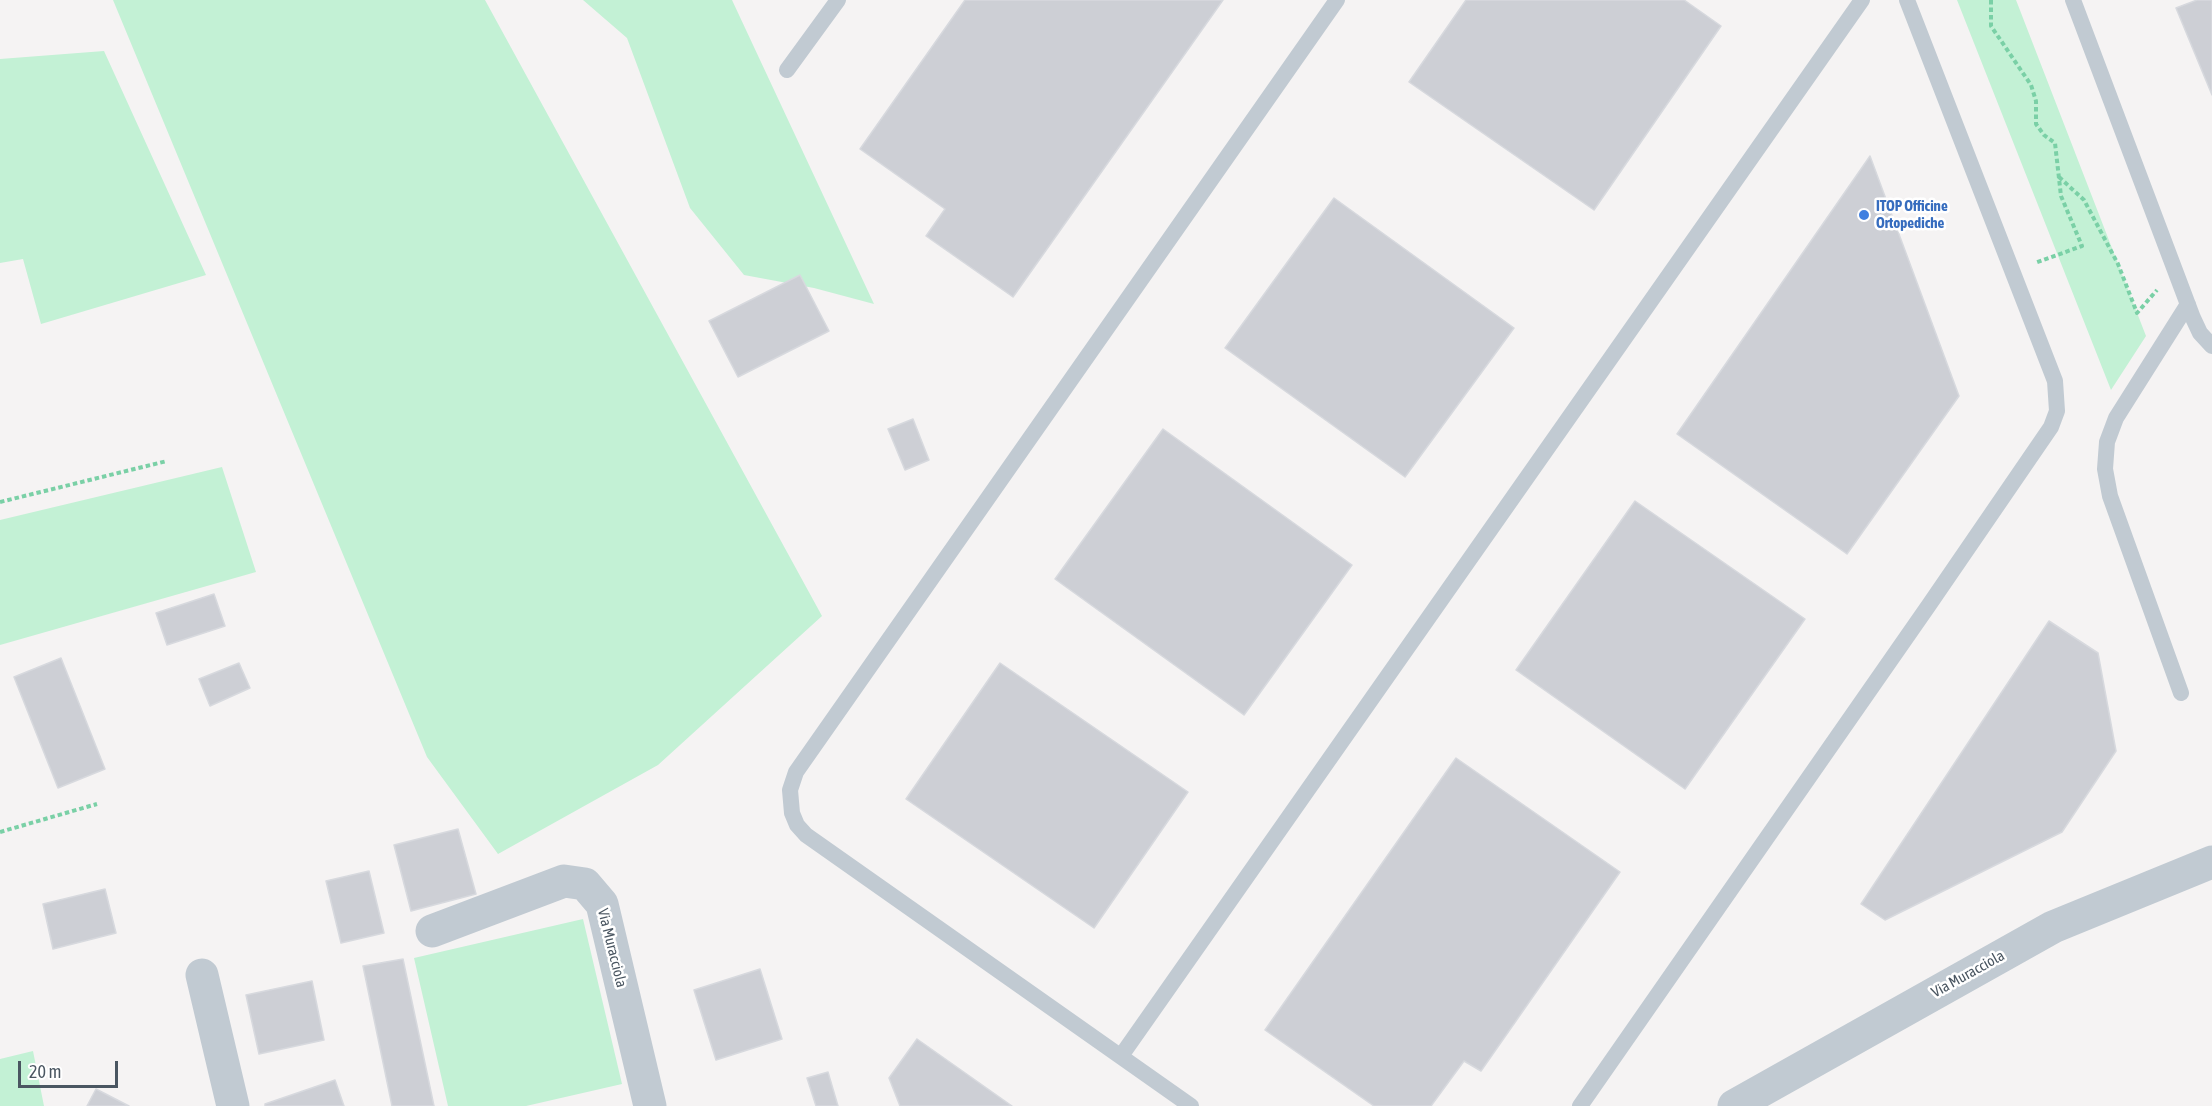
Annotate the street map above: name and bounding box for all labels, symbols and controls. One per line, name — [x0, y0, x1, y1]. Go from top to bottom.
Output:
place label: ITOP Officine Ortopediche — [1876, 197, 1948, 232]
marker: ITOP Officine Ortopediche — [1857, 208, 1871, 222]
street label: Via Muracciola — [593, 907, 631, 989]
street label: Via Muracciola — [1928, 947, 2008, 1001]
scale bar — [21, 1049, 122, 1087]
text: 20 m — [29, 1061, 61, 1082]

